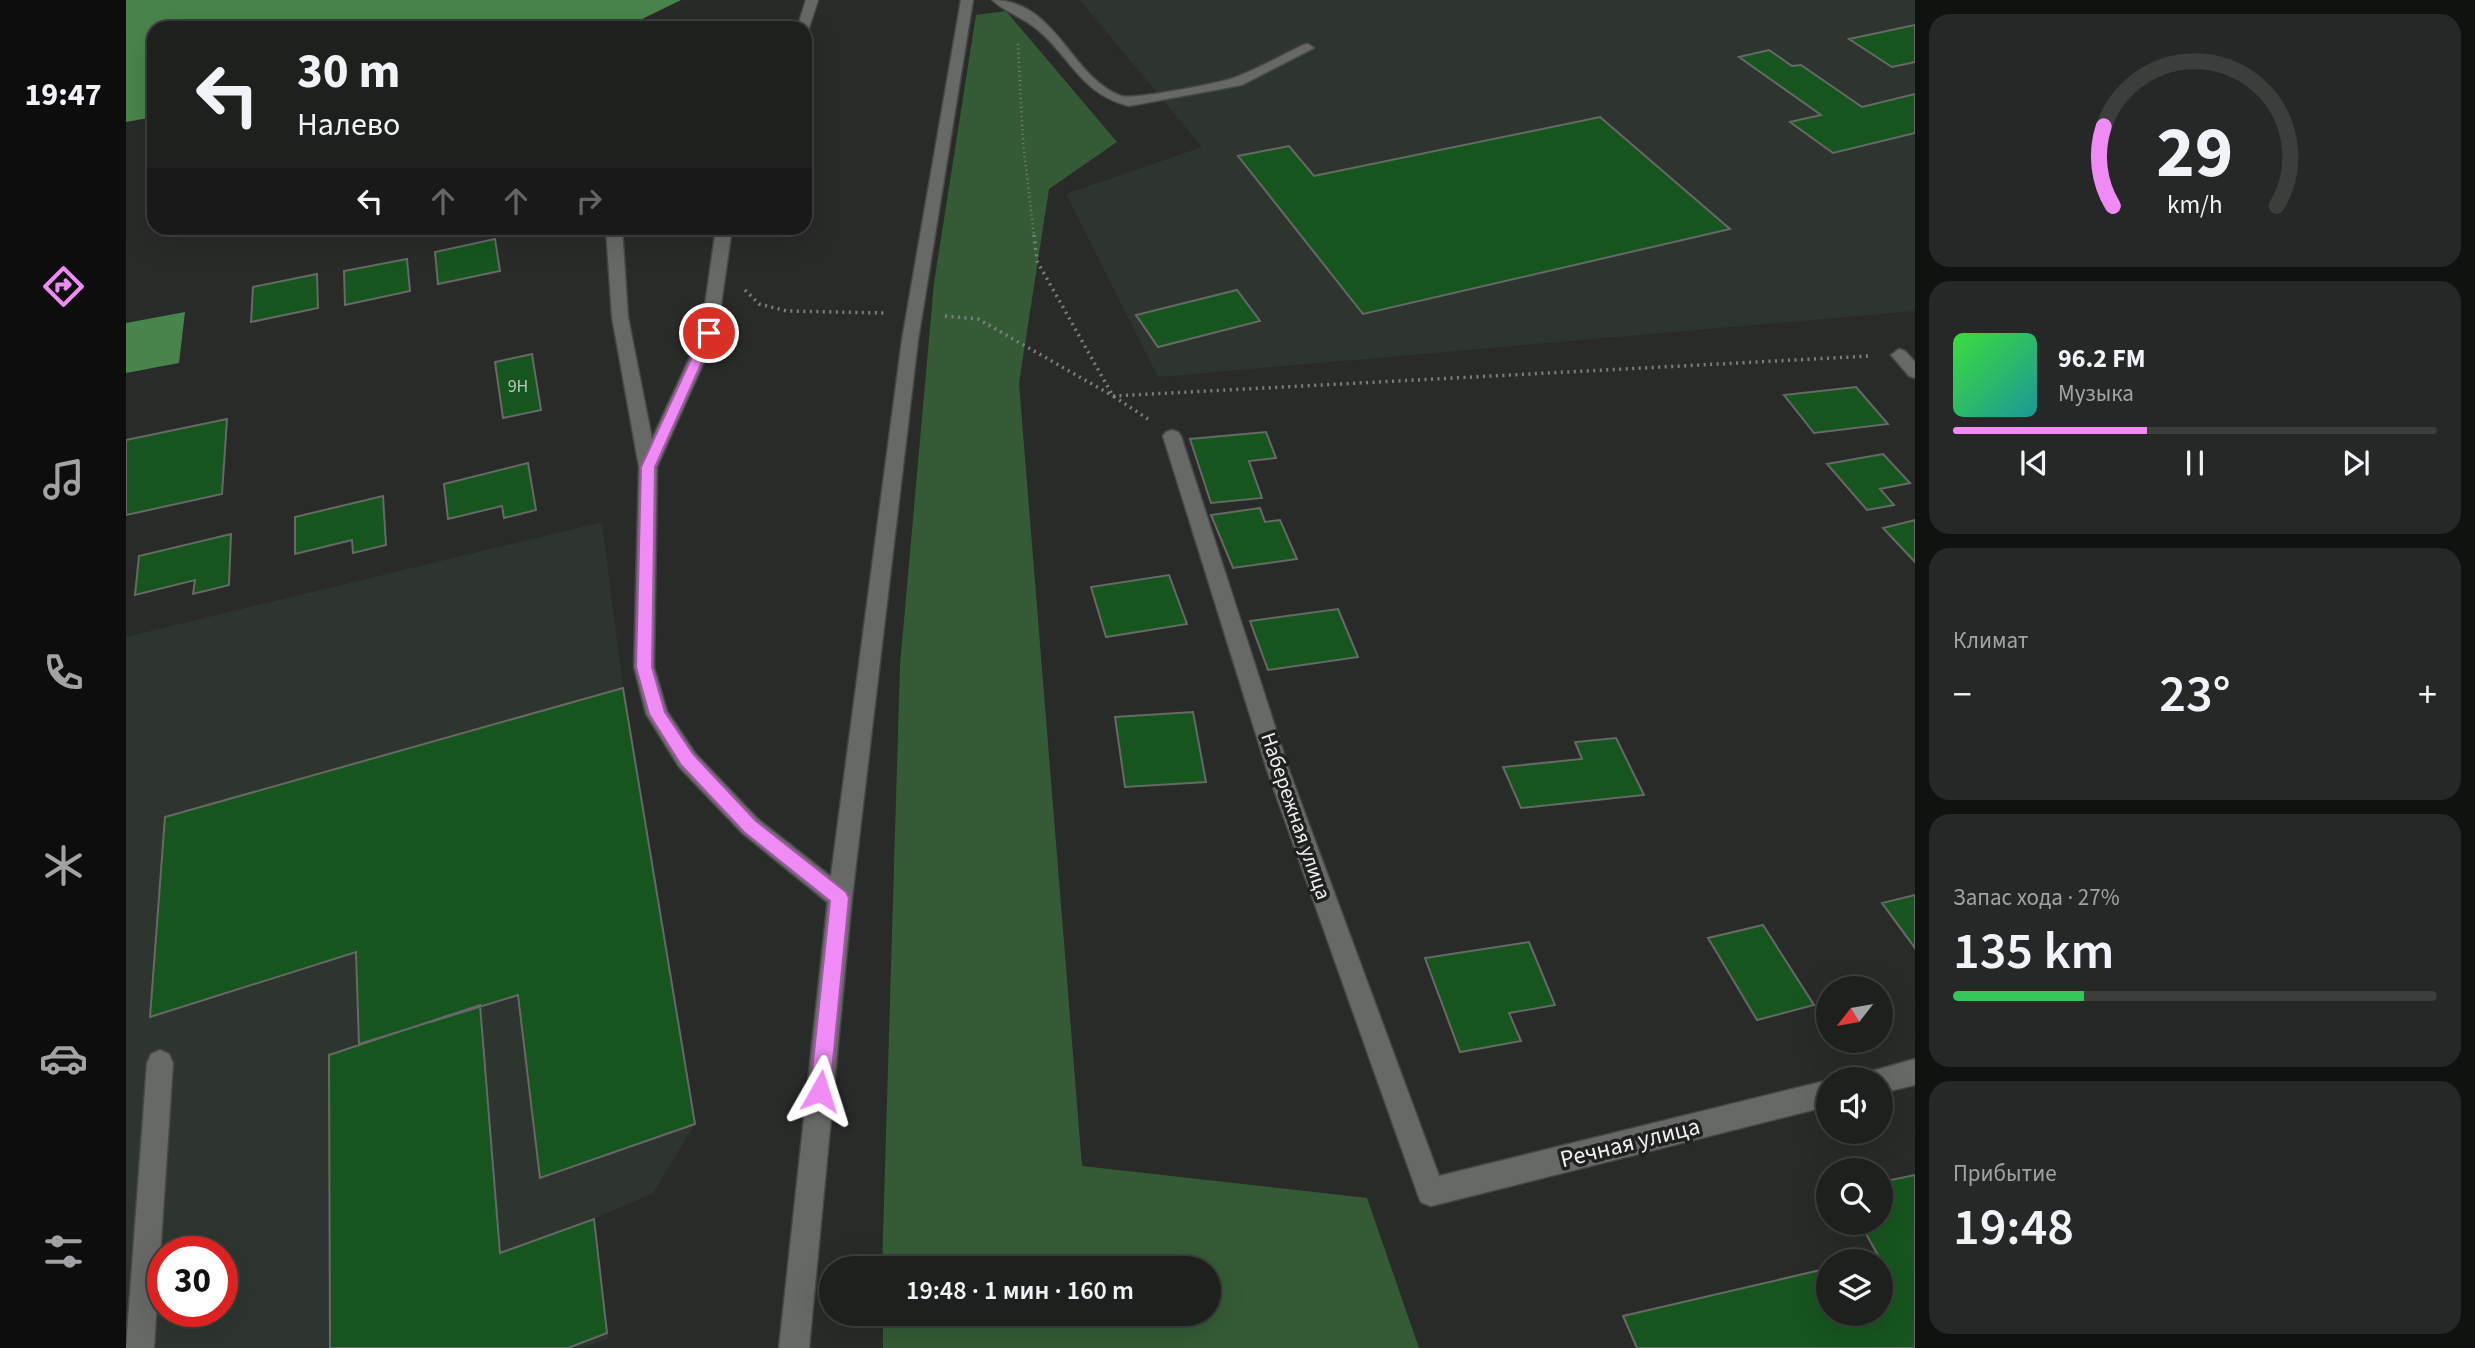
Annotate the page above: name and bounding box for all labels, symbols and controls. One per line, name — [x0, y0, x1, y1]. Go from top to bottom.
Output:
text: 30 m — [297, 37, 401, 107]
icon: left — [182, 49, 273, 140]
text: 19:47 — [24, 72, 102, 118]
text: Налево — [297, 102, 400, 148]
text: 29 — [2157, 102, 2233, 206]
icon: left — [351, 182, 389, 220]
icon: ahead — [424, 182, 462, 220]
icon: ahead — [497, 182, 535, 220]
icon: right — [570, 182, 608, 220]
text: km/h — [2167, 187, 2223, 223]
icon: directions — [39, 262, 88, 311]
pin — [679, 303, 739, 363]
icon: arrive — [690, 314, 728, 352]
text: 96.2 FM — [2058, 340, 2146, 377]
house number: 9Н — [508, 374, 528, 399]
text: Музыка — [2058, 377, 2134, 410]
icon: previous — [2015, 444, 2053, 482]
icon: pause — [2176, 444, 2214, 482]
icon: next — [2337, 444, 2375, 482]
icon: music — [39, 455, 88, 504]
text: Климат — [1953, 624, 2028, 657]
icon: phone — [39, 648, 88, 697]
text: 23° — [2159, 658, 2231, 732]
text: − — [1953, 668, 1972, 722]
text: + — [2418, 668, 2437, 722]
street label: Набережная улица — [1253, 728, 1339, 904]
icon: climate — [39, 841, 88, 890]
text: Запас хода · 27% — [1953, 881, 2120, 914]
text: 135 km — [1953, 915, 2114, 989]
north arrow — [1816, 976, 1894, 1054]
map controls — [1816, 976, 1893, 1326]
icon: car — [39, 1034, 88, 1083]
position arrow — [783, 1054, 857, 1128]
button: sound — [1816, 1067, 1893, 1144]
street label: Речная улица — [1556, 1109, 1704, 1177]
text: Прибытие — [1953, 1157, 2057, 1190]
button: search — [1816, 1158, 1893, 1235]
text: 19:48 — [1953, 1191, 2074, 1265]
icon: filters — [39, 1227, 88, 1276]
speed limit sign: 30 — [147, 1236, 238, 1327]
button: layers — [1816, 1249, 1893, 1326]
text: 19:48 · 1 мин · 160 m — [906, 1272, 1134, 1309]

